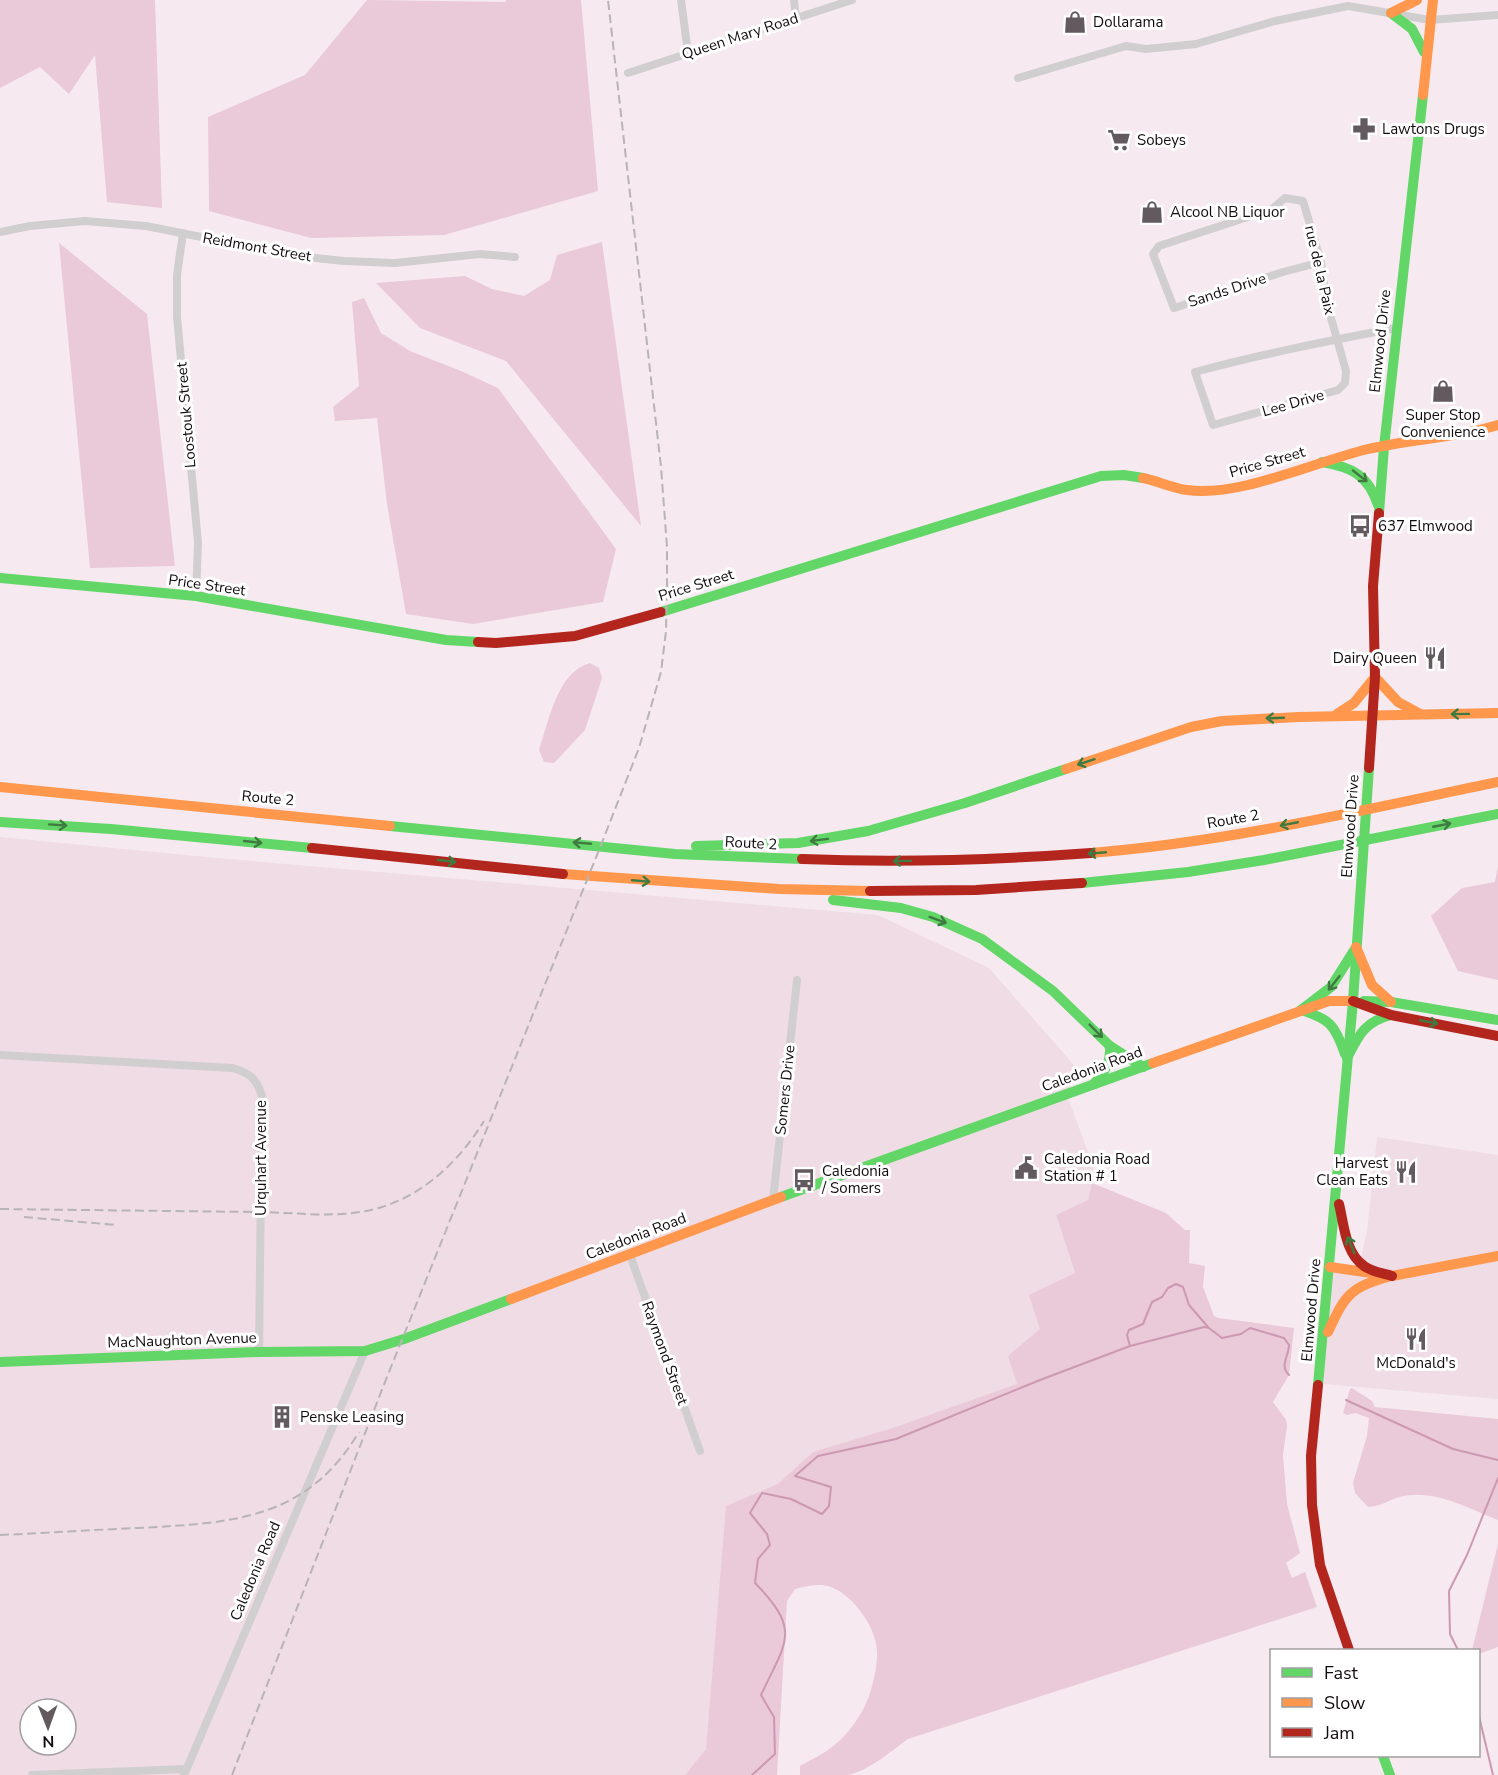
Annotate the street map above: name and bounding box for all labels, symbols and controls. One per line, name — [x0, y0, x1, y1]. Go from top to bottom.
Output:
street label: Queen Mary Road — [679, 8, 801, 64]
shop icon: Dollarama — [1062, 9, 1088, 35]
place label: Dollarama — [1093, 12, 1163, 32]
pharmacy icon: Lawtons Drugs — [1351, 116, 1377, 142]
place label: Lawtons Drugs — [1382, 119, 1485, 139]
supermarket icon: Sobeys — [1106, 127, 1132, 153]
place label: Sobeys — [1137, 130, 1186, 150]
shop icon: Alcool NB Liquor — [1139, 199, 1165, 225]
place label: Alcool NB Liquor — [1170, 202, 1285, 222]
street label: rue de la Paix — [1300, 223, 1340, 317]
street label: Reidmont Street — [201, 228, 314, 267]
street label: Sands Drive — [1185, 268, 1269, 312]
street label: Elmwood Drive — [1365, 289, 1395, 393]
street label: Loostouk Street — [171, 361, 201, 469]
shop icon: Super Stop Convenience — [1430, 378, 1456, 404]
street label: Lee Drive — [1260, 385, 1326, 421]
place label: Super Stop Convenience — [1400, 405, 1486, 442]
street label: Price Street — [1227, 441, 1308, 482]
one-way arrow — [1352, 469, 1368, 482]
bus stop icon: 637 Elmwood — [1347, 513, 1373, 539]
place label: 637 Elmwood — [1378, 516, 1473, 536]
street label: Price Street — [656, 564, 737, 606]
street label: Price Street — [167, 570, 248, 600]
restaurant icon: Dairy Queen — [1422, 645, 1448, 671]
place label: Dairy Queen — [1333, 648, 1417, 668]
one-way arrow — [1450, 709, 1470, 720]
one-way arrow — [1265, 712, 1285, 723]
one-way arrow — [1077, 757, 1096, 768]
street label: Elmwood Drive — [1336, 774, 1364, 878]
street label: Route 2 — [241, 786, 295, 810]
street label: Route 2 — [1205, 805, 1261, 833]
one-way arrow — [48, 819, 68, 830]
one-way arrow — [1280, 819, 1299, 831]
one-way arrow — [1431, 819, 1451, 830]
street label: Route 2 — [724, 832, 778, 854]
one-way arrow — [809, 835, 829, 846]
one-way arrow — [242, 837, 262, 848]
one-way arrow — [572, 837, 592, 848]
one-way arrow — [1087, 848, 1107, 859]
one-way arrow — [892, 855, 912, 866]
one-way arrow — [436, 856, 456, 867]
one-way arrow — [630, 876, 650, 887]
one-way arrow — [928, 915, 947, 926]
one-way arrow — [1327, 974, 1340, 990]
one-way arrow — [1419, 1017, 1438, 1028]
one-way arrow — [1088, 1024, 1103, 1039]
street label: Caledonia Road — [1039, 1041, 1145, 1097]
street label: Somers Drive — [770, 1044, 800, 1136]
street label: Urquhart Avenue — [251, 1100, 271, 1216]
place label: Caledonia Road Station # 1 — [1044, 1149, 1150, 1186]
place label: Harvest Clean Eats — [1316, 1153, 1389, 1190]
public building icon: Caledonia Road Station # 1 — [1013, 1155, 1039, 1181]
restaurant icon: Harvest Clean Eats — [1393, 1159, 1419, 1185]
place label: Caledonia / Somers — [821, 1161, 889, 1198]
bus stop icon: Caledonia / Somers — [791, 1167, 817, 1193]
street label: Caledonia Road — [583, 1208, 689, 1264]
one-way arrow — [1345, 1237, 1356, 1255]
street label: Elmwood Drive — [1297, 1258, 1325, 1362]
street label: Raymond Street — [637, 1298, 693, 1408]
restaurant icon: McDonald's — [1403, 1326, 1429, 1352]
street label: MacNaughton Avenue — [107, 1327, 257, 1353]
place label: McDonald's — [1376, 1353, 1456, 1373]
building icon: Penske Leasing — [269, 1404, 295, 1430]
place label: Penske Leasing — [300, 1407, 404, 1427]
street label: Caledonia Road — [225, 1518, 285, 1624]
legend — [1270, 1649, 1480, 1757]
text: Fast — [1324, 1661, 1359, 1685]
text: Slow — [1324, 1691, 1365, 1715]
north arrow — [18, 1697, 78, 1757]
text: Jam — [1323, 1721, 1355, 1745]
text: N — [42, 1730, 54, 1752]

